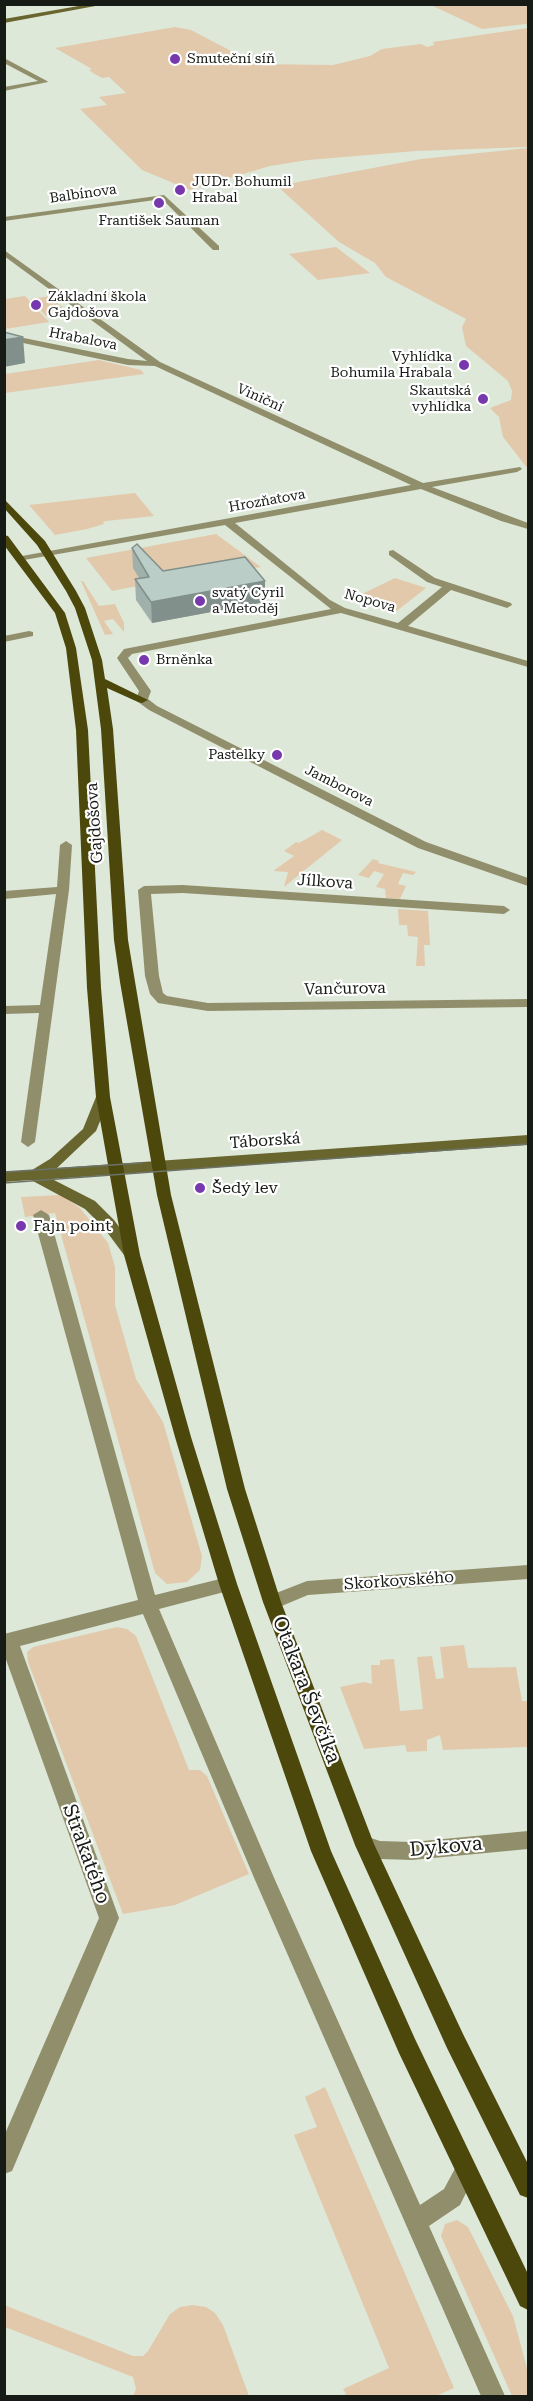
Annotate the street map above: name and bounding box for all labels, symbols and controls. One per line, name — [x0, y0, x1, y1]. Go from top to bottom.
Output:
place label: Smuteční síň — [187, 51, 275, 67]
marker: Smuteční síň — [168, 52, 182, 66]
place label: JUDr. Bohumil Hrabal — [192, 174, 292, 206]
street label: Balbínova — [48, 181, 118, 207]
marker: JUDr. Bohumil Hrabal — [173, 183, 187, 197]
marker: František Sauman — [152, 196, 166, 210]
place label: František Sauman — [98, 213, 220, 229]
place label: Základní škola Gajdošova — [48, 289, 146, 322]
marker: Základní škola Gajdošova — [29, 298, 43, 312]
street label: Hrabalova — [47, 324, 119, 354]
place label: Vyhlídka Bohumila Hrabala — [330, 349, 452, 382]
marker: Vyhlídka Bohumila Hrabala — [457, 358, 471, 372]
street label: Viniční — [234, 380, 286, 416]
place label: Skautská vyhlídka — [410, 383, 471, 416]
marker: Skautská vyhlídka — [476, 392, 490, 406]
street label: Hrozňatova — [227, 486, 307, 516]
place label: svatý Cyril a Metoděj — [212, 585, 284, 618]
street label: Nopova — [342, 586, 398, 616]
marker: svatý Cyril a Metoděj — [193, 594, 207, 608]
place label: Brněnka — [156, 652, 213, 668]
marker: Brněnka — [137, 653, 151, 667]
place label: Pastelky — [208, 747, 265, 763]
marker: Pastelky — [270, 748, 284, 762]
street label: Jamborova — [302, 762, 376, 810]
street label: Gajdošova — [83, 782, 107, 864]
street label: Jílkova — [296, 870, 354, 894]
street label: Vančurova — [304, 979, 386, 999]
street label: Táborská — [229, 1129, 301, 1153]
place label: Šedý lev — [212, 1178, 278, 1198]
marker: Šedý lev — [193, 1181, 207, 1195]
place label: Fajn point — [33, 1216, 111, 1236]
marker: Fajn point — [14, 1219, 28, 1233]
street label: Skorkovského — [343, 1568, 455, 1594]
street label: Otakara Ševčíka — [267, 1613, 345, 1767]
street label: Strakatého — [57, 1801, 115, 1907]
street label: Dykova — [408, 1832, 484, 1862]

